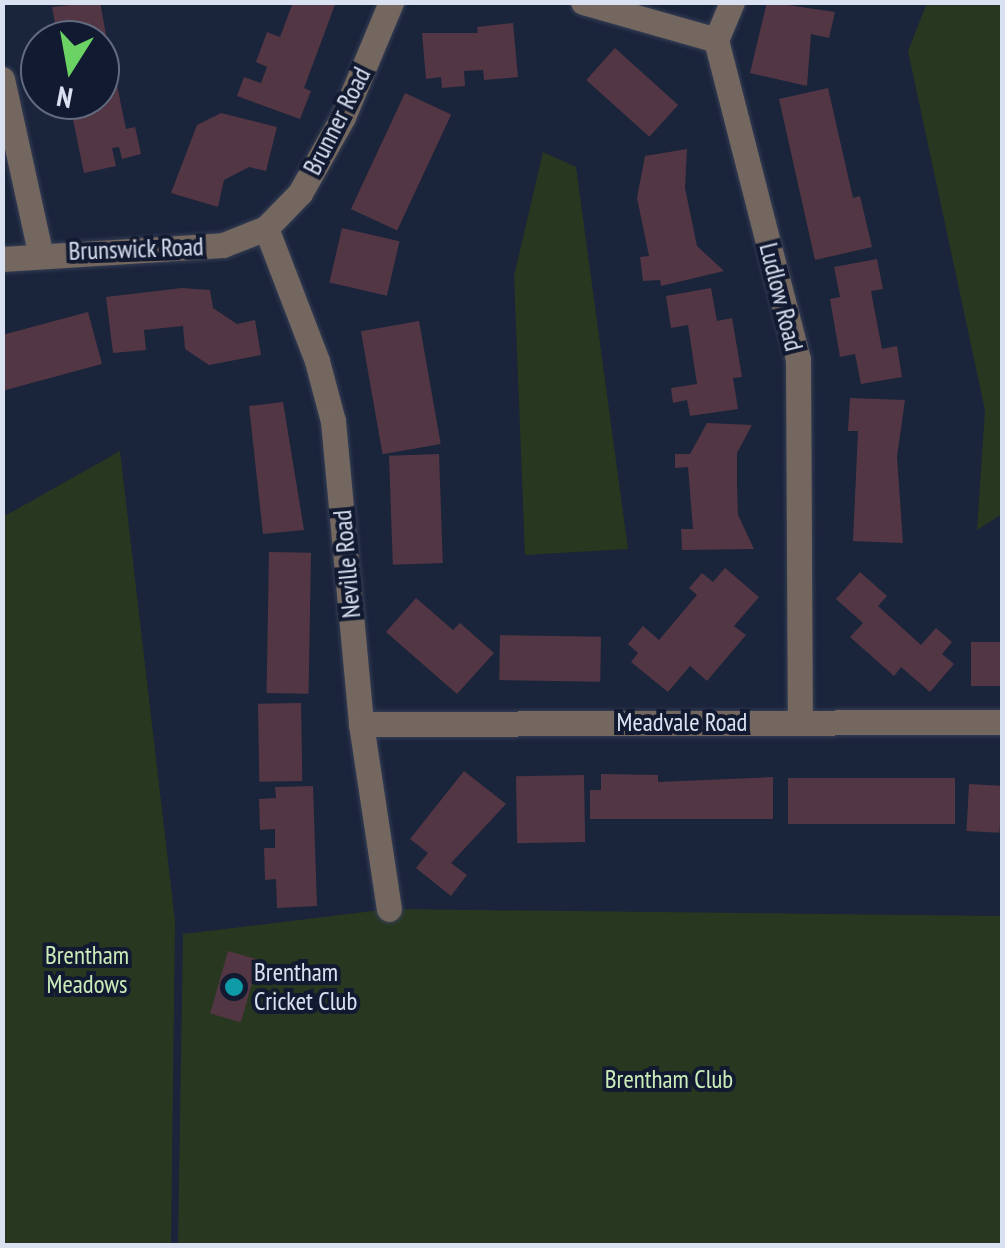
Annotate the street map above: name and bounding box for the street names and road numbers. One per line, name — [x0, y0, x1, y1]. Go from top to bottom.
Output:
street label: Brunner Road — [297, 62, 377, 180]
street label: Brunswick Road — [68, 232, 204, 266]
street label: Ludlow Road — [753, 240, 809, 354]
street label: Neville Road — [327, 509, 367, 619]
street label: Meadvale Road — [617, 707, 747, 737]

